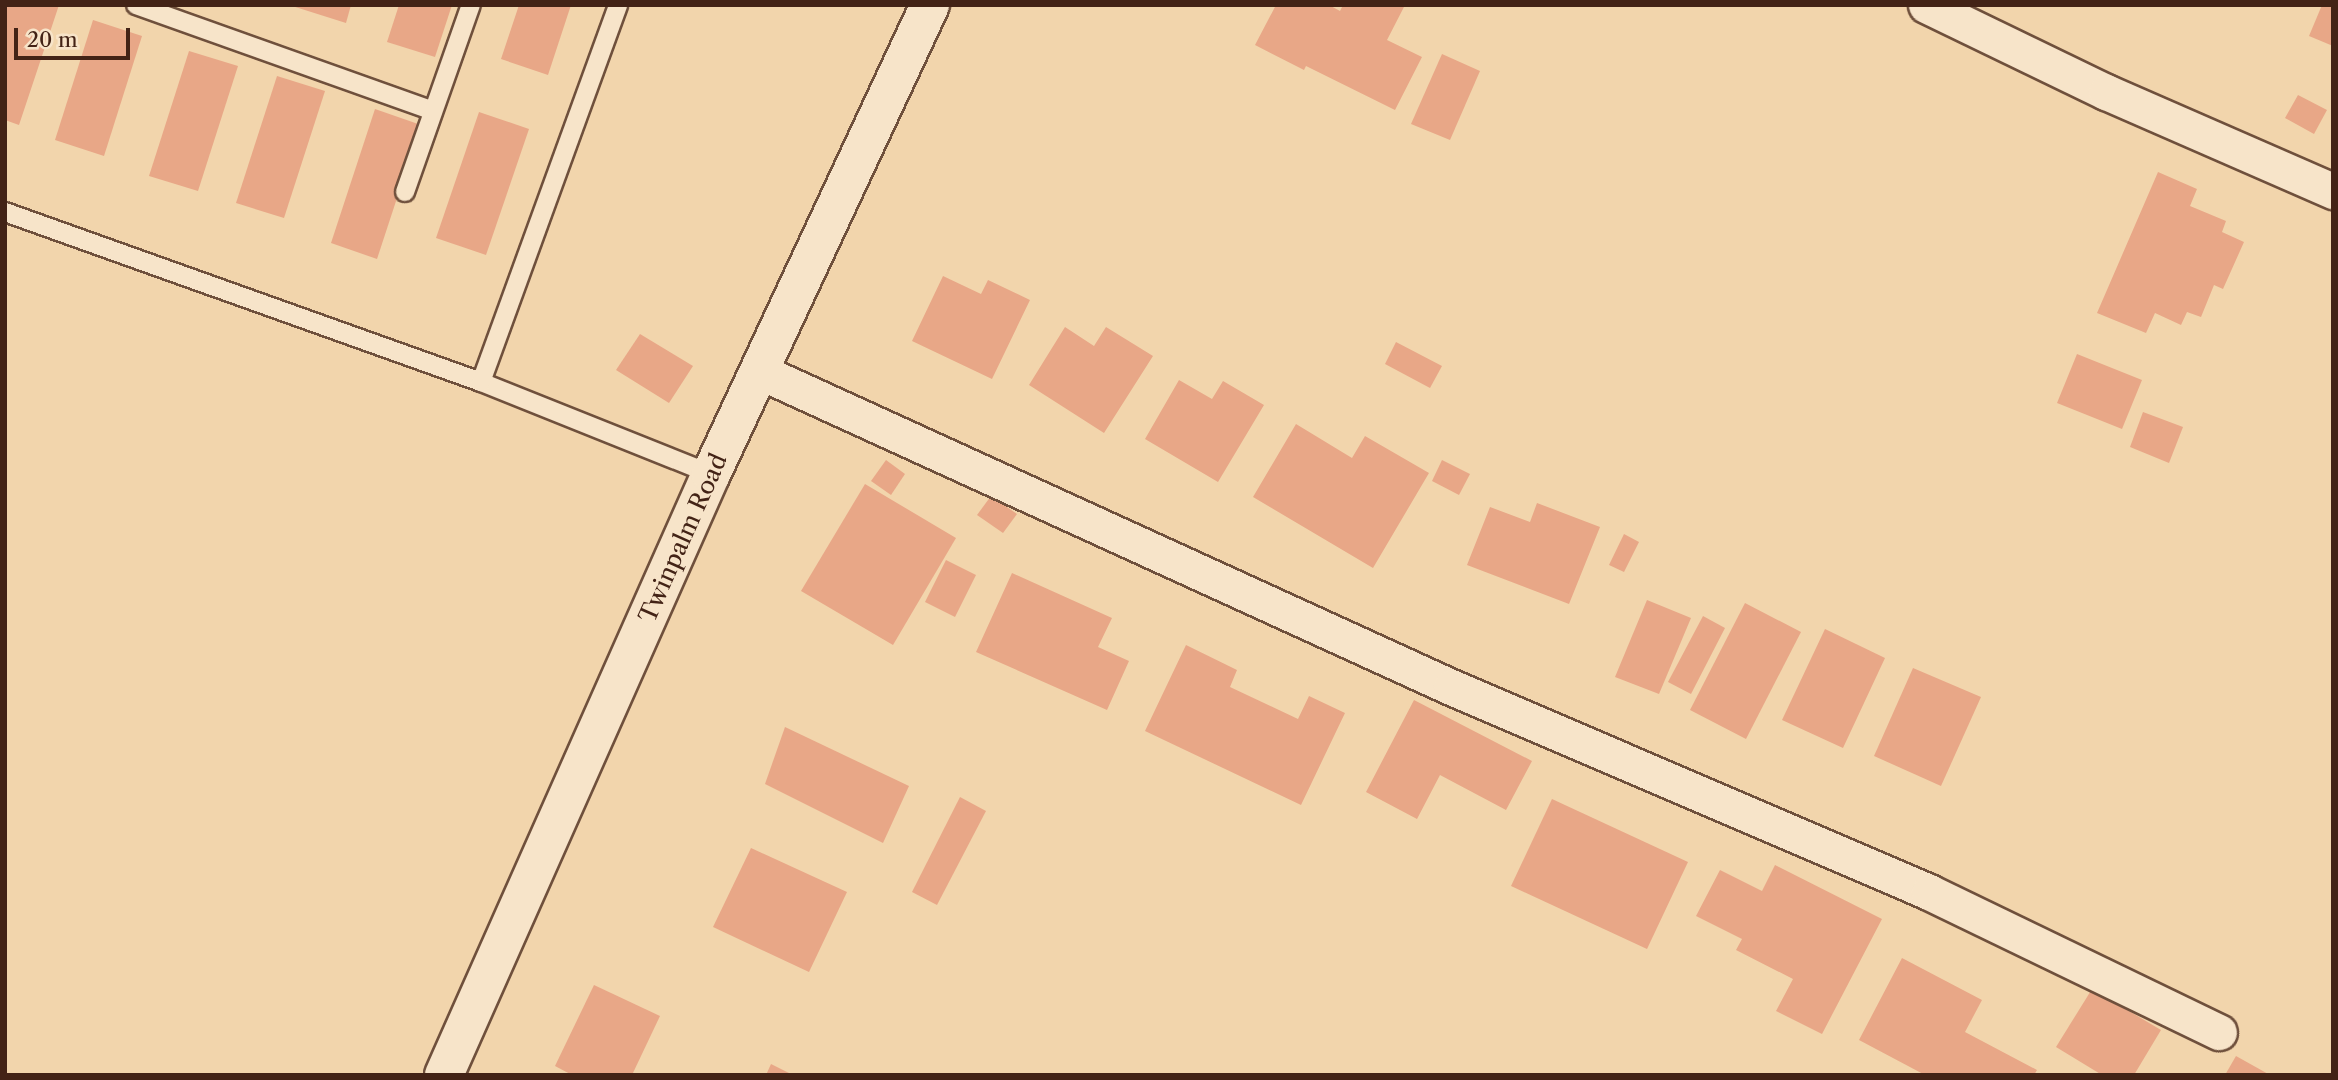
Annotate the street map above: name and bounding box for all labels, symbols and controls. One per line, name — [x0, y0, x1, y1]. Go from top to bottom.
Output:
scale bar — [18, 14, 133, 58]
text: 20 m — [27, 27, 78, 52]
street label: Twinpalm Road — [633, 449, 733, 627]

